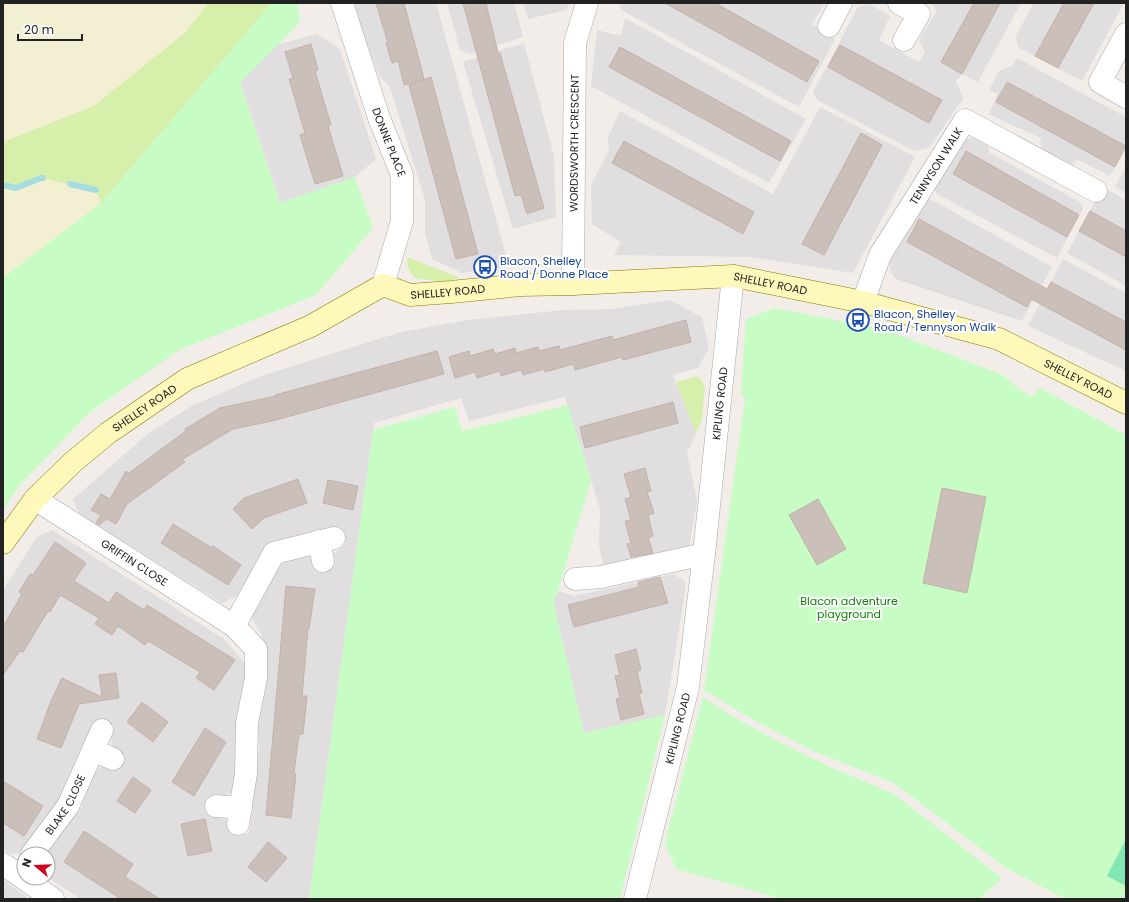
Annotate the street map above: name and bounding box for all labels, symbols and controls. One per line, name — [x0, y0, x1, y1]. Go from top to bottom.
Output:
scale bar — [18, 16, 82, 42]
text: 20 m — [24, 21, 54, 38]
street label: WORDSWORTH CRESCENT — [566, 74, 583, 212]
street label: DONNE PLACE — [368, 106, 410, 179]
street label: TENNYSON WALK — [906, 124, 967, 208]
place label: Blacon, Shelley Road / Donne Place — [500, 253, 609, 282]
bus stop icon: Blacon, Shelley Road / Donne Place — [472, 254, 498, 280]
street label: SHELLEY ROAD — [732, 268, 809, 299]
street label: SHELLEY ROAD — [410, 281, 486, 303]
place label: Blacon, Shelley Road / Tennyson Walk — [874, 306, 996, 335]
bus stop icon: Blacon, Shelley Road / Tennyson Walk — [845, 307, 871, 333]
street label: SHELLEY ROAD — [1041, 355, 1115, 403]
street label: KIPLING ROAD — [708, 366, 731, 441]
street label: SHELLEY ROAD — [109, 380, 180, 436]
street label: GRIFFIN CLOSE — [98, 535, 171, 590]
park label: Blacon adventure playground — [800, 593, 898, 622]
street label: KIPLING ROAD — [661, 691, 694, 766]
street label: BLAKE CLOSE — [41, 772, 89, 838]
north arrow — [16, 846, 56, 886]
text: N — [18, 856, 35, 869]

